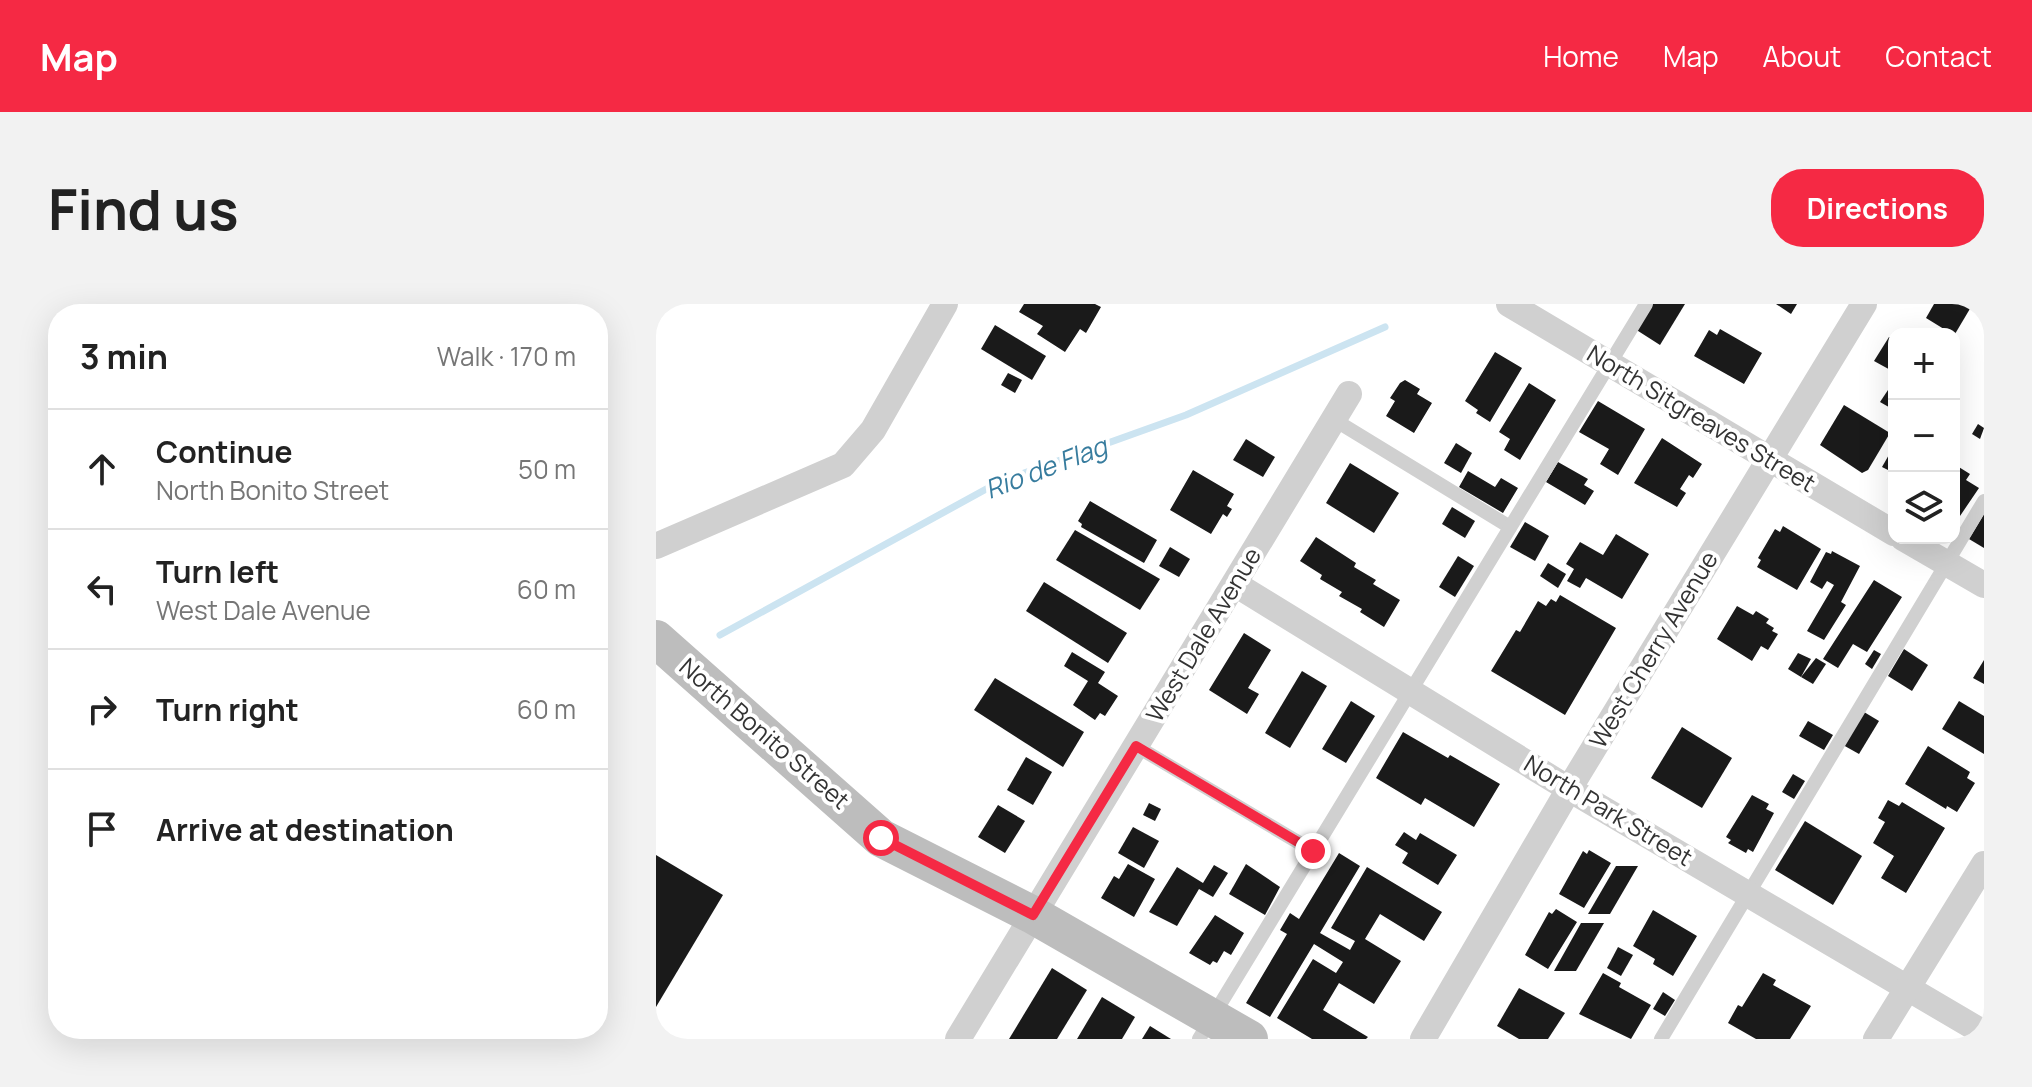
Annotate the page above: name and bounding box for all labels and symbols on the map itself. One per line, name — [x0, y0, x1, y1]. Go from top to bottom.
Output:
street label: North Sitgreaves Street — [1581, 336, 1822, 499]
water label: Rio de Flag — [980, 426, 1114, 507]
street label: West Dale Avenue — [1138, 541, 1268, 728]
street label: West Cherry Avenue — [1581, 545, 1725, 754]
street label: North Bonito Street — [673, 650, 857, 816]
street label: North Park Street — [1518, 746, 1699, 873]
route start — [863, 820, 899, 856]
route end — [1295, 833, 1331, 869]

